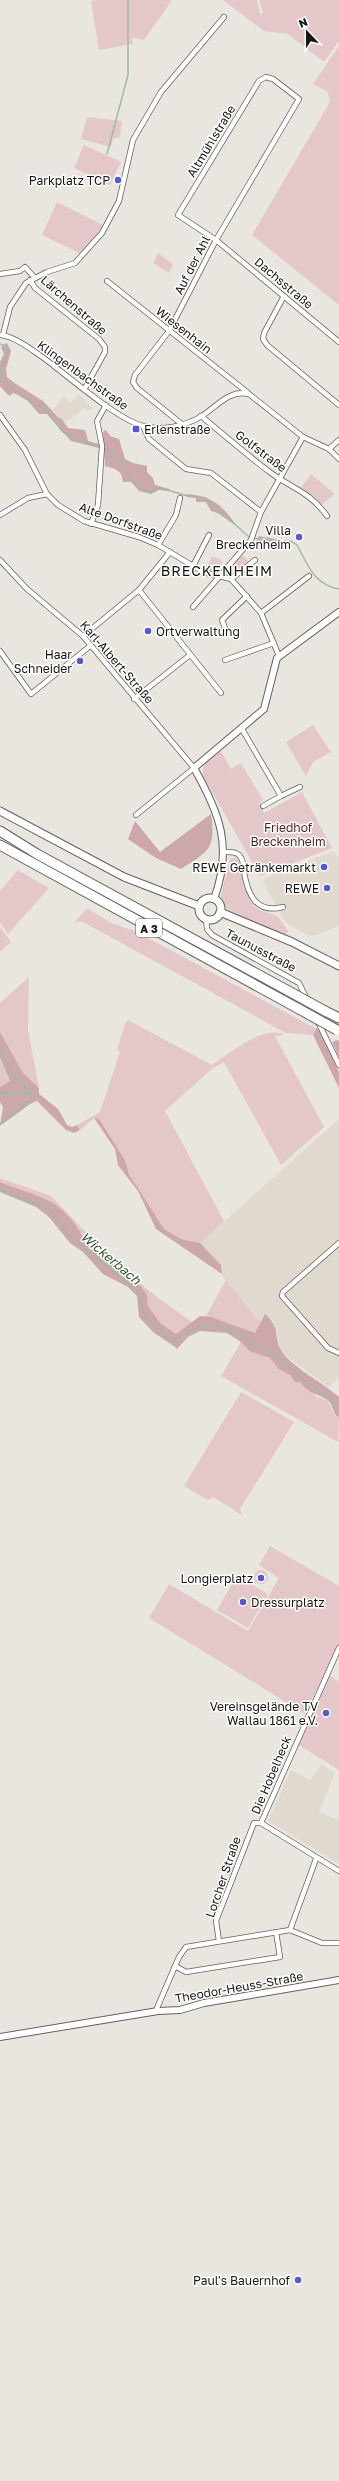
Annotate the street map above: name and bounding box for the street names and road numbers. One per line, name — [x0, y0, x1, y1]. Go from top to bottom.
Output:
street label: Altmühlstraße — [184, 102, 238, 180]
street label: Auf der Ahl — [171, 233, 213, 297]
street label: Dachsstraße — [252, 254, 316, 312]
street label: Lärchenstraße — [38, 272, 110, 338]
street label: Wiesenhain — [153, 303, 215, 357]
street label: Klingenbachstraße — [35, 337, 131, 413]
street label: Golfstraße — [233, 427, 290, 475]
street label: Alte Dorfstraße — [77, 499, 165, 543]
street label: Karl-Albert-Straße — [77, 617, 157, 707]
road number: A 3 — [136, 919, 162, 937]
street label: Taunusstraße — [223, 925, 299, 975]
street label: Die Hobelheck — [248, 1733, 294, 1816]
street label: Lorcher Straße — [202, 1835, 244, 1919]
street label: Theodor-Heuss-Straße — [174, 1968, 304, 2006]

